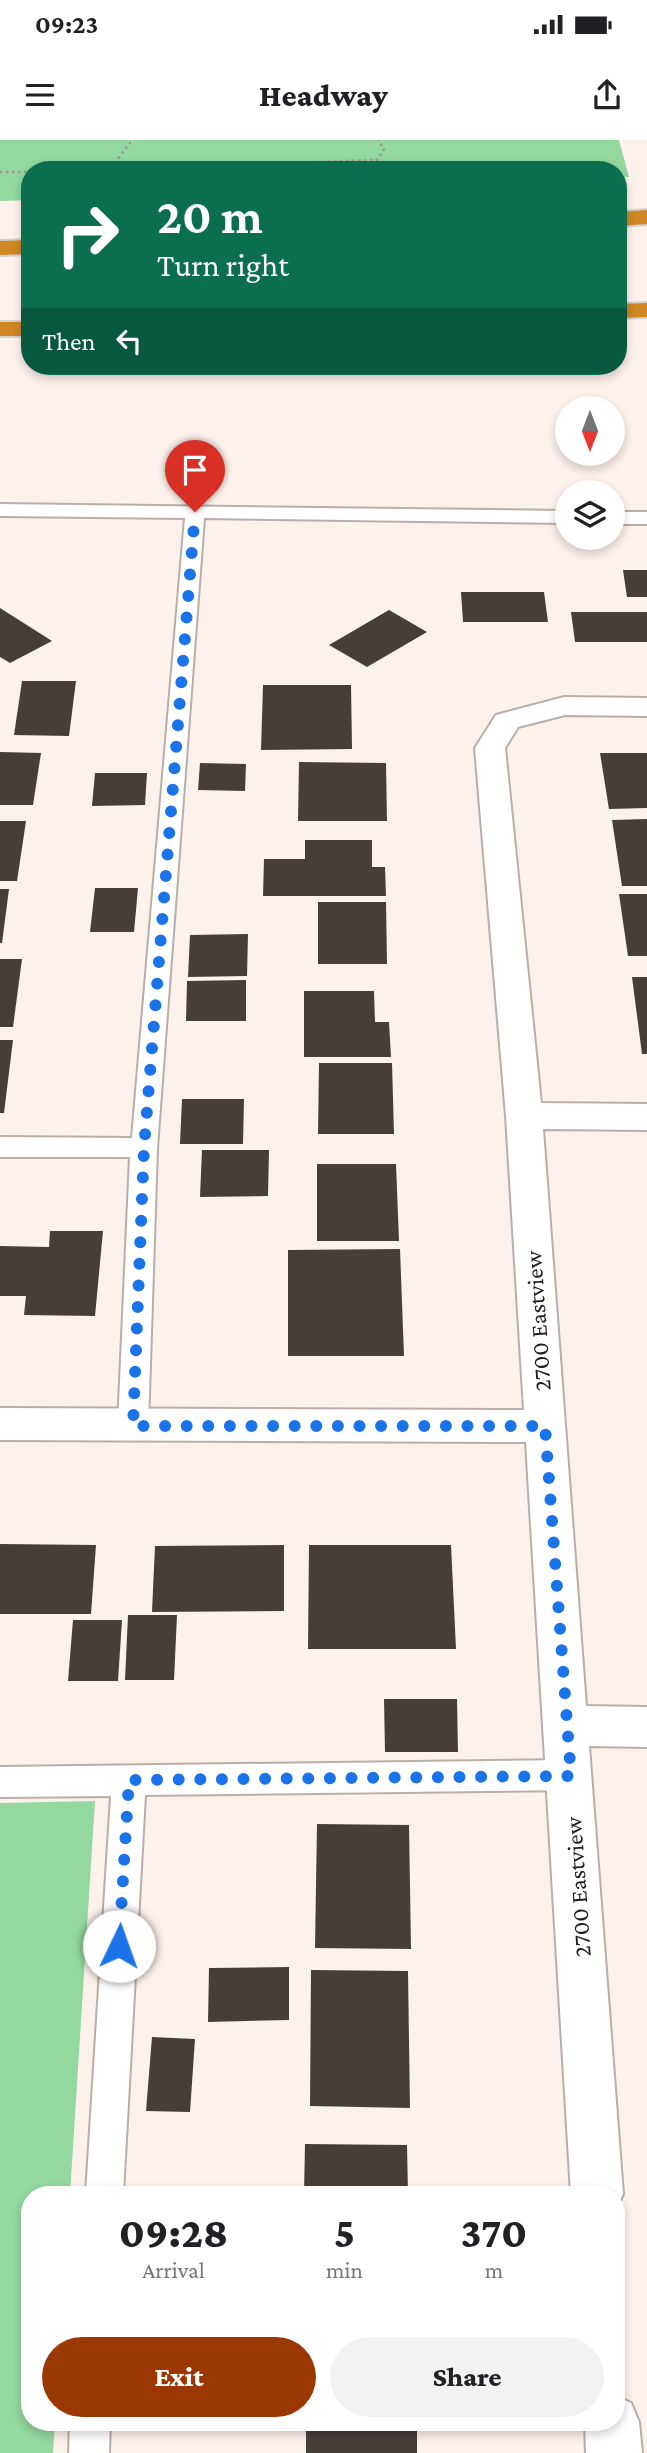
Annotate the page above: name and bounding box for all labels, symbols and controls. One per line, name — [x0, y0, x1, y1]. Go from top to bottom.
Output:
text: 09:23 — [35, 10, 98, 39]
icon: menu — [21, 76, 59, 114]
icon: share — [588, 76, 626, 114]
text: Headway — [259, 77, 388, 113]
icon: right — [42, 189, 133, 280]
text: 20 m — [157, 189, 263, 244]
text: Turn right — [157, 247, 289, 283]
icon: left — [110, 322, 148, 360]
text: Then — [42, 327, 96, 356]
north arrow — [555, 396, 625, 466]
map controls — [555, 396, 625, 550]
pin — [165, 440, 225, 512]
icon: arrive — [176, 451, 214, 489]
button: layers — [555, 480, 625, 550]
street label: 2700 Eastview — [519, 1250, 556, 1392]
street label: 2700 Eastview — [559, 1816, 596, 1958]
position arrow — [82, 1909, 156, 1983]
text: 09:28 — [119, 2209, 228, 2256]
text: 5 — [334, 2209, 355, 2256]
text: 370 — [461, 2209, 527, 2256]
text: Arrival — [142, 2257, 205, 2283]
text: min — [326, 2257, 363, 2283]
text: m — [485, 2257, 503, 2283]
button: Exit — [42, 2337, 316, 2417]
button: Share — [330, 2337, 604, 2417]

